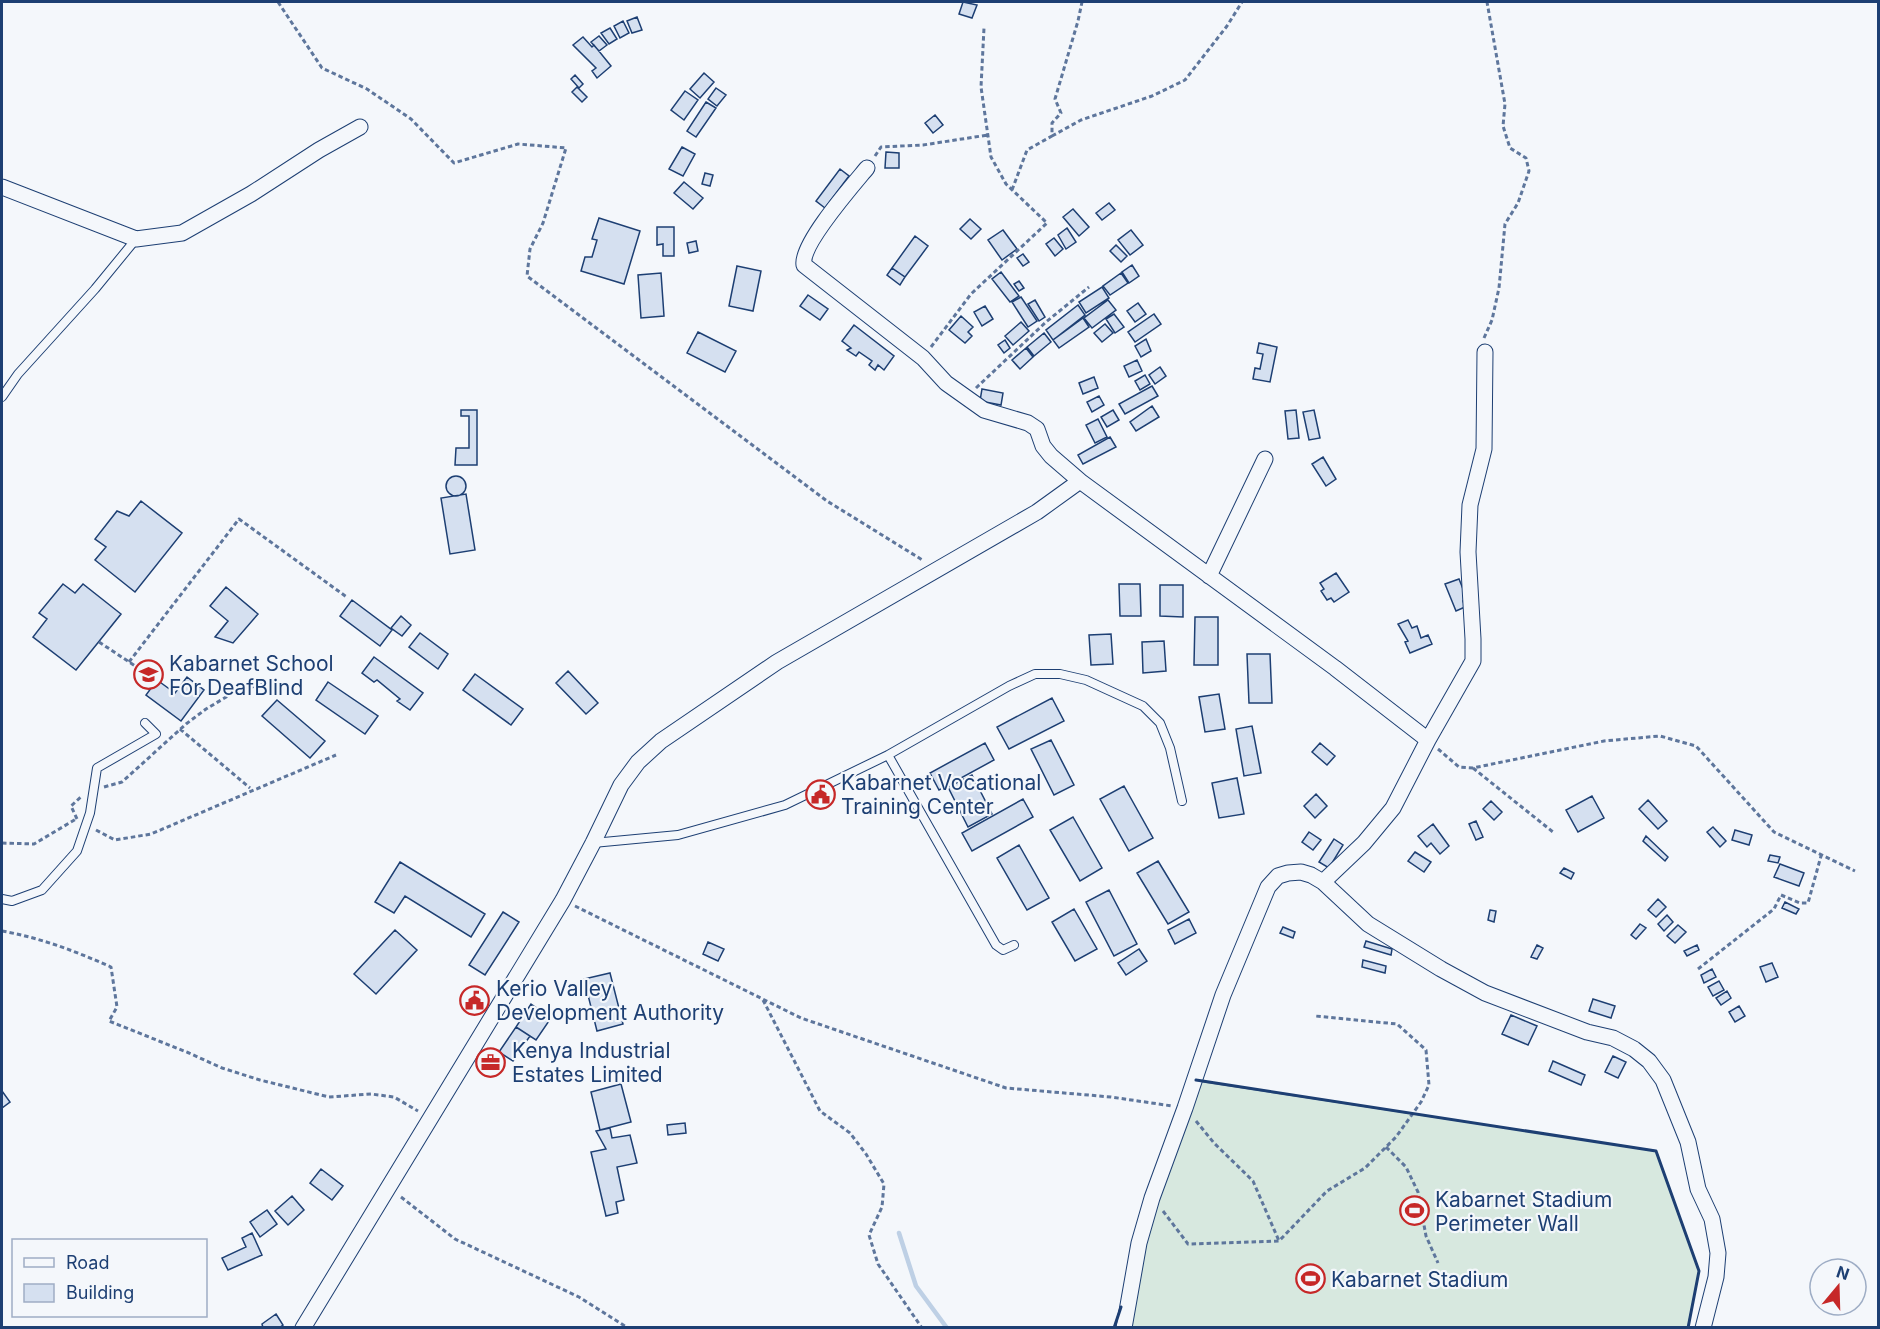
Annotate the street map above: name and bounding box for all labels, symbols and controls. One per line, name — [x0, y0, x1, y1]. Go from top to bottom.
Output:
place label: Kabarnet School For DeafBlind — [169, 651, 334, 700]
school or university icon: Kabarnet School For DeafBlind — [132, 659, 164, 691]
place label: Kabarnet Vocational Training Center — [841, 770, 1041, 819]
public building icon: Kabarnet Vocational Training Center — [804, 778, 836, 810]
place label: Kerio Valley Development Authority — [496, 976, 724, 1025]
public building icon: Kerio Valley Development Authority — [459, 984, 491, 1016]
place label: Kenya Industrial Estates Limited — [512, 1038, 671, 1087]
office icon: Kenya Industrial Estates Limited — [475, 1046, 507, 1078]
place label: Kabarnet Stadium Perimeter Wall — [1435, 1187, 1612, 1236]
sports icon: Kabarnet Stadium Perimeter Wall — [1398, 1195, 1430, 1227]
legend — [12, 1239, 207, 1317]
text: Road — [66, 1252, 109, 1273]
north arrow — [1808, 1257, 1868, 1317]
text: N — [1834, 1261, 1852, 1284]
sports icon: Kabarnet Stadium — [1294, 1263, 1326, 1295]
place label: Kabarnet Stadium — [1331, 1267, 1508, 1292]
text: Building — [66, 1282, 134, 1303]

